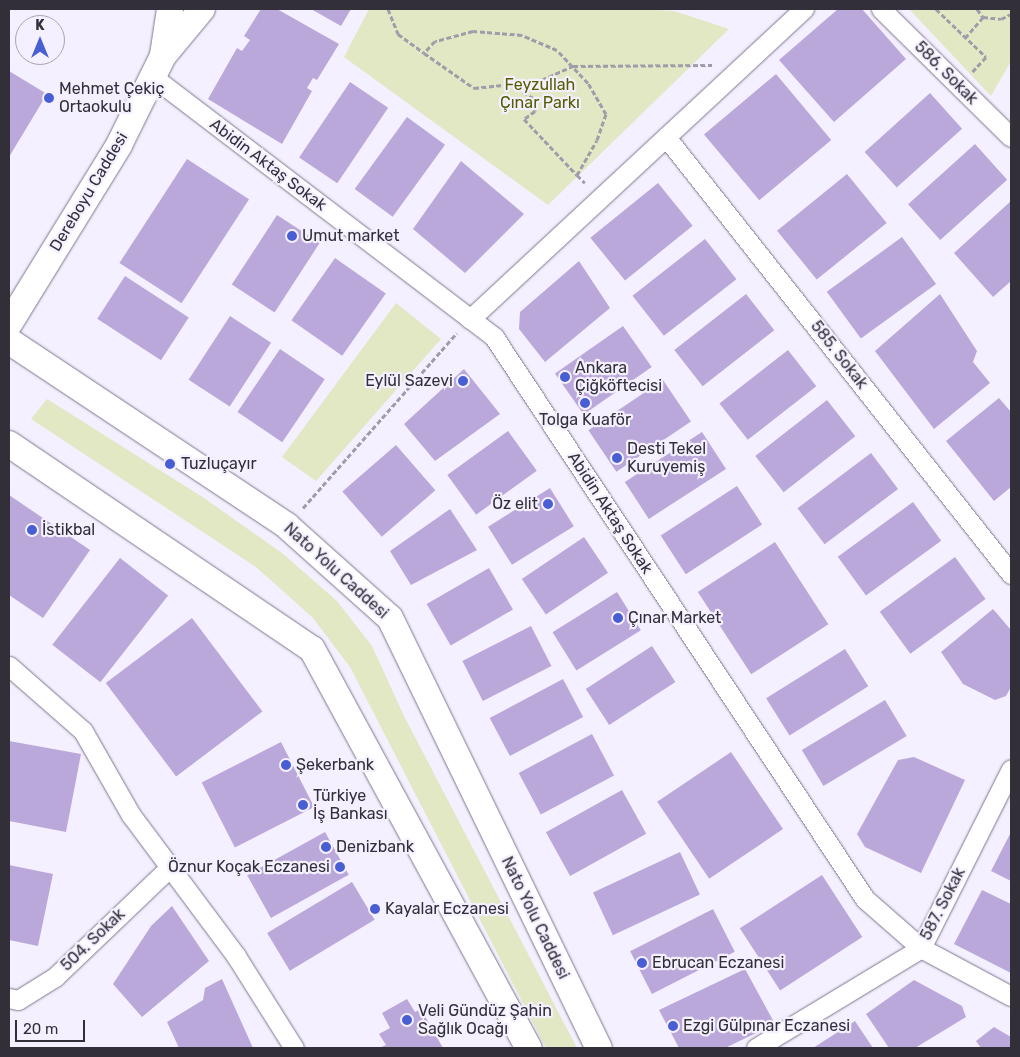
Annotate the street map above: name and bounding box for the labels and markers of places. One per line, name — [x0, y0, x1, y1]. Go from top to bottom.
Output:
place label: Mehmet Çekiç Ortaokulu — [59, 79, 164, 117]
marker: Mehmet Çekiç Ortaokulu — [43, 92, 55, 104]
place label: Umut market — [302, 226, 399, 246]
marker: Umut market — [286, 230, 298, 242]
place label: Ankara Çiğköftecisi — [575, 358, 662, 396]
place label: Eylül Sazevi — [365, 371, 453, 391]
marker: Ankara Çiğköftecisi — [559, 371, 571, 383]
marker: Eylül Sazevi — [457, 375, 469, 387]
marker: Tolga Kuaför — [579, 397, 591, 409]
place label: Tolga Kuaför — [539, 410, 631, 430]
place label: Desti Tekel Kuruyemiş — [627, 439, 707, 477]
marker: Desti Tekel Kuruyemiş — [611, 452, 623, 464]
place label: Tuzluçayır — [181, 454, 257, 474]
marker: Tuzluçayır — [163, 457, 177, 471]
place label: Öz elit — [492, 494, 538, 514]
marker: Öz elit — [542, 498, 554, 510]
place label: İstikbal — [42, 520, 95, 540]
marker: İstikbal — [26, 524, 38, 536]
place label: Çınar Market — [628, 608, 722, 628]
marker: Çınar Market — [612, 612, 624, 624]
place label: Şekerbank — [296, 755, 374, 775]
marker: Şekerbank — [280, 759, 292, 771]
place label: Türkiye İş Bankası — [313, 786, 388, 824]
marker: Türkiye İş Bankası — [297, 799, 309, 811]
place label: Denizbank — [336, 837, 414, 857]
marker: Denizbank — [320, 841, 332, 853]
place label: Öznur Koçak Eczanesi — [167, 857, 330, 877]
marker: Öznur Koçak Eczanesi — [334, 861, 346, 873]
place label: Kayalar Eczanesi — [385, 899, 509, 919]
marker: Kayalar Eczanesi — [369, 903, 381, 915]
place label: Ebrucan Eczanesi — [652, 953, 784, 973]
marker: Ebrucan Eczanesi — [636, 957, 648, 969]
place label: Veli Gündüz Şahin Sağlık Ocağı — [418, 1001, 552, 1039]
marker: Veli Gündüz Şahin Sağlık Ocağı — [400, 1013, 414, 1027]
place label: Ezgi Gülpınar Eczanesi — [683, 1016, 851, 1036]
marker: Ezgi Gülpınar Eczanesi — [667, 1020, 679, 1032]

